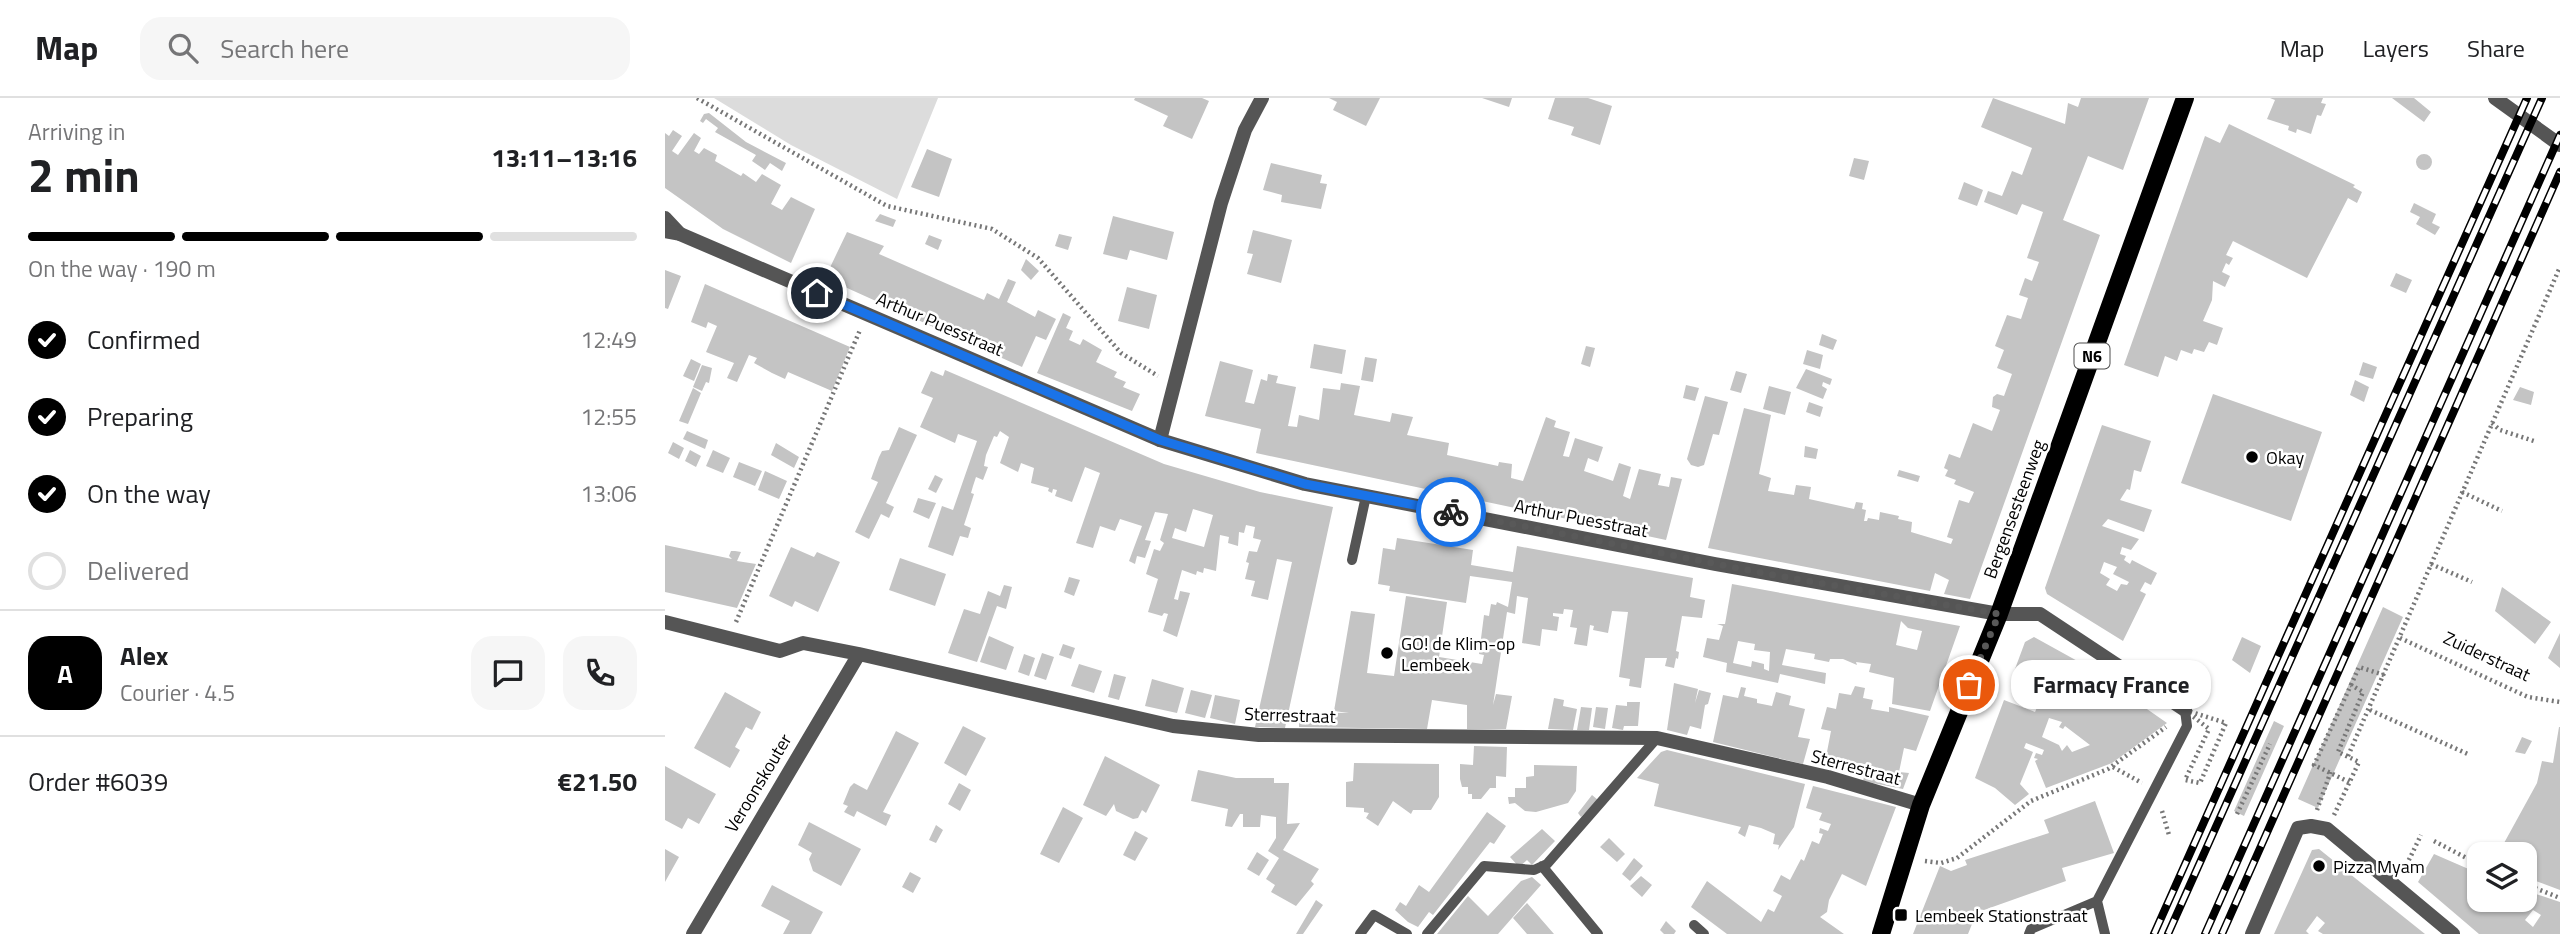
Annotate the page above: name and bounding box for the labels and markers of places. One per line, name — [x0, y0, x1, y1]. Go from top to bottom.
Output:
pin — [787, 263, 847, 323]
place label: Okay — [2266, 444, 2304, 471]
marker: Okay — [2244, 449, 2260, 465]
place label: GO! de Klim-op Lembeek — [1401, 630, 1515, 678]
marker: GO! de Klim-op Lembeek — [1379, 645, 1395, 661]
pin — [1939, 655, 1999, 715]
callout: Farmacy France — [2011, 660, 2211, 710]
place label: Pizza Myam — [2333, 853, 2425, 880]
marker: Pizza Myam — [2311, 858, 2327, 874]
place label: Lembeek Stationstraat — [1915, 902, 2088, 929]
marker: Lembeek Stationstraat — [1893, 907, 1909, 923]

